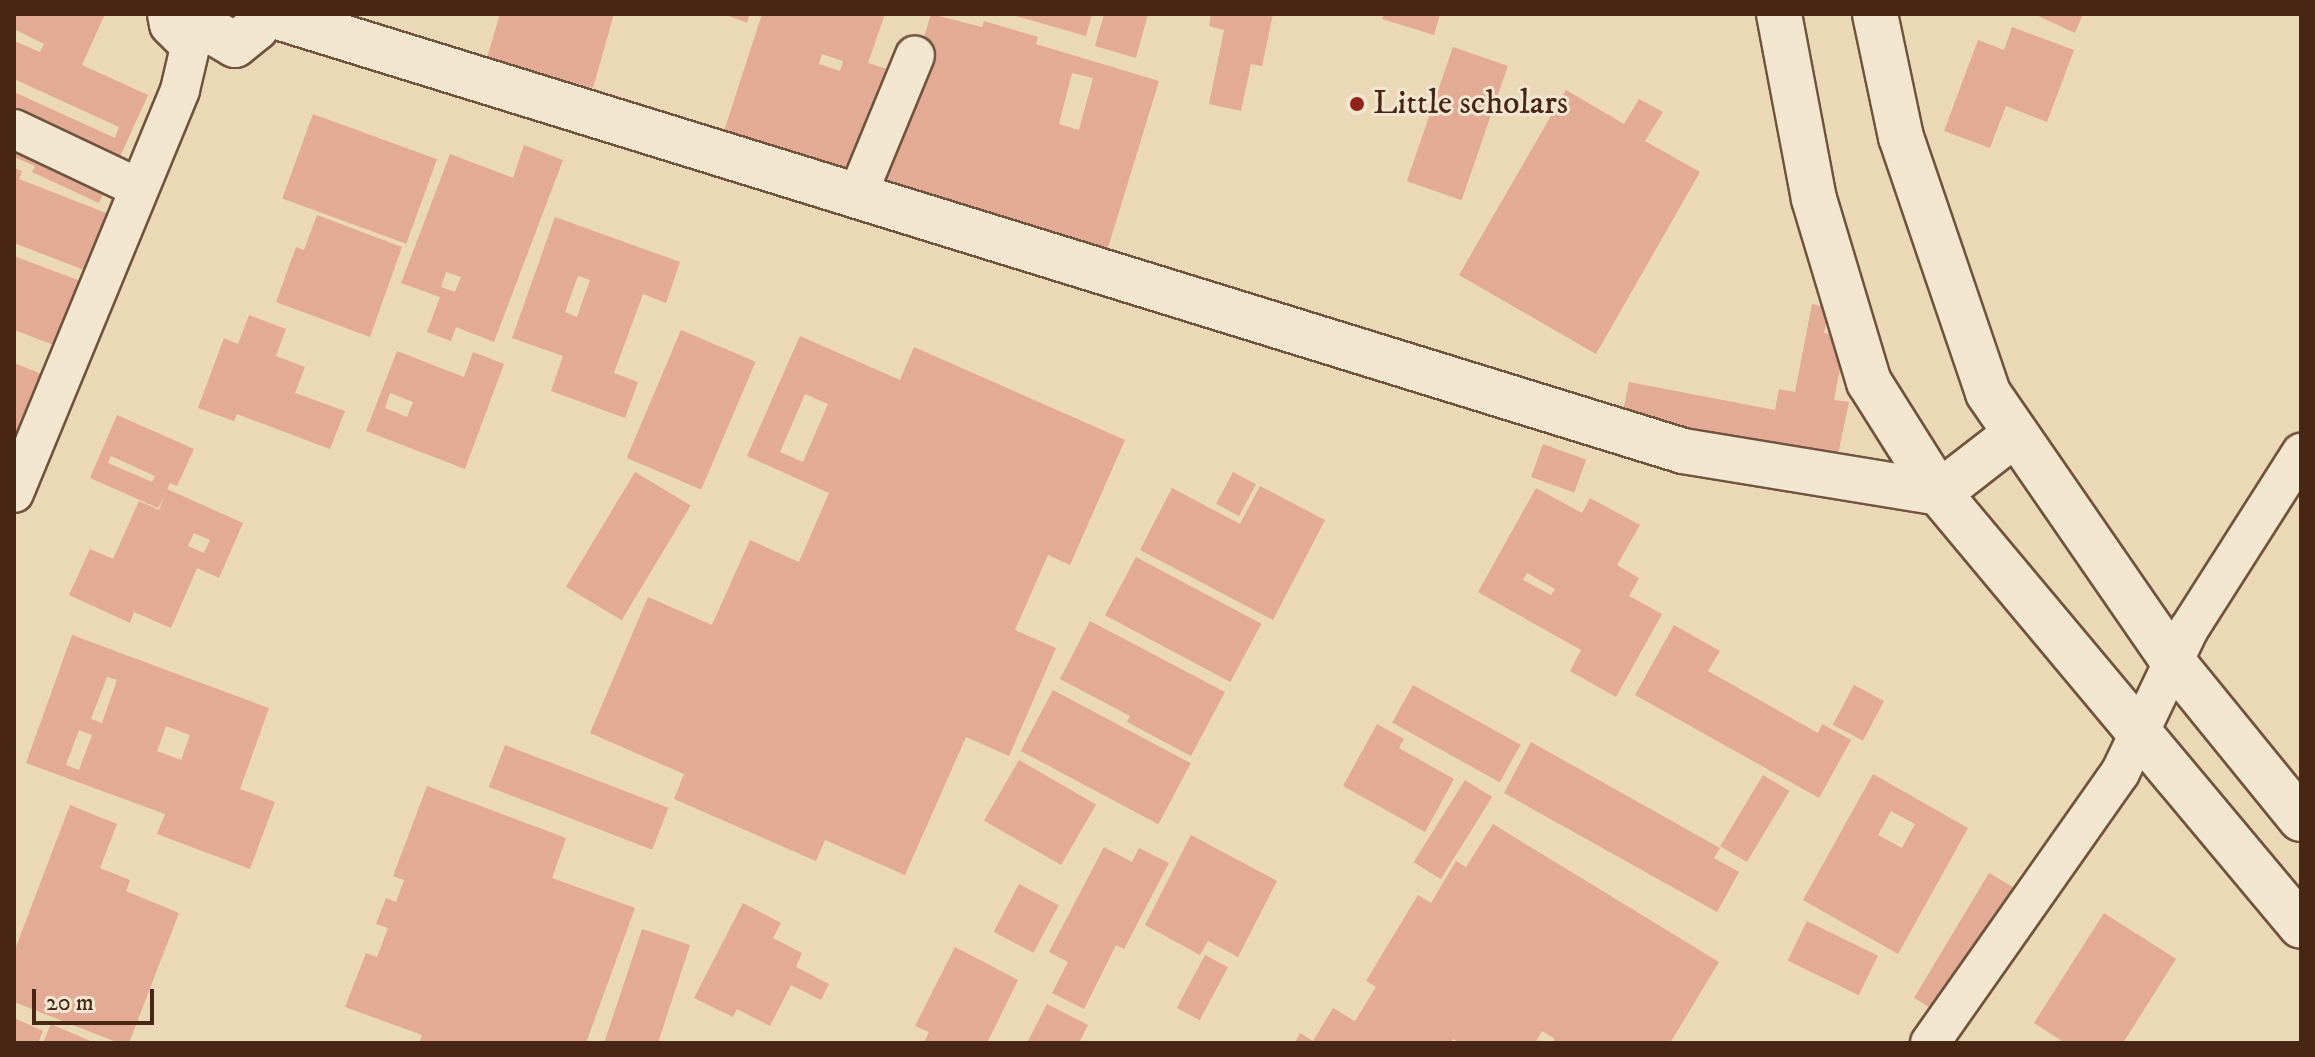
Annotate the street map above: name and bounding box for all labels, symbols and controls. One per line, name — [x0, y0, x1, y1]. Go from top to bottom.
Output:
place label: Little scholars — [1373, 84, 1568, 124]
marker: Little scholars — [1348, 95, 1366, 113]
scale bar — [36, 973, 158, 1023]
text: 20 m — [46, 988, 94, 1018]

